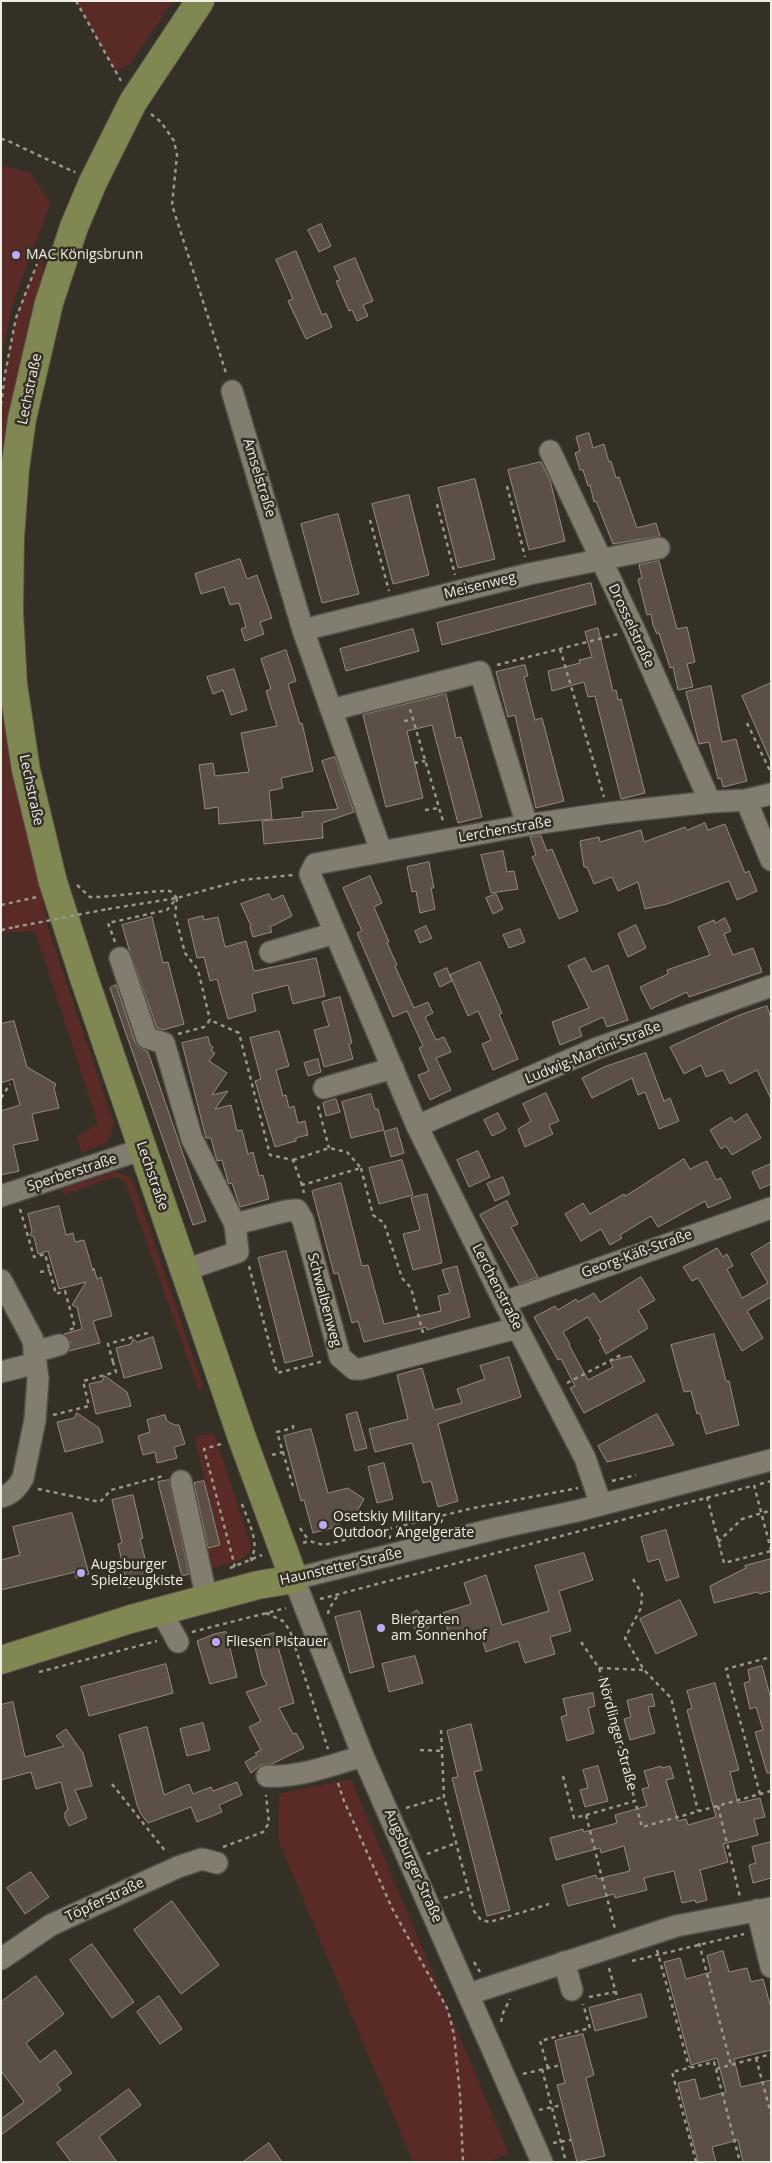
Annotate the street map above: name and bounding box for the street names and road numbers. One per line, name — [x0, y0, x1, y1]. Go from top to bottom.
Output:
street label: Lechstraße — [14, 352, 46, 426]
street label: Amselstraße — [239, 437, 279, 519]
street label: Meisenweg — [442, 569, 518, 603]
street label: Drosselstraße — [604, 581, 658, 671]
street label: Lechstraße — [15, 753, 47, 827]
street label: Lerchenstraße — [457, 814, 553, 846]
street label: Ludwig-Martini-Straße — [523, 1018, 663, 1088]
street label: Lechstraße — [132, 1139, 172, 1213]
street label: Sperberstraße — [25, 1151, 119, 1195]
street label: Georg-Käß-Straße — [579, 1226, 695, 1282]
street label: Lerchenstraße — [468, 1241, 526, 1333]
street label: Schwalbenweg — [303, 1251, 345, 1349]
street label: Haunstetter Straße — [278, 1545, 404, 1589]
street label: Nördlinger Straße — [594, 1676, 640, 1792]
street label: Augsburger Straße — [380, 1807, 446, 1925]
street label: Töpferstraße — [63, 1874, 147, 1926]

